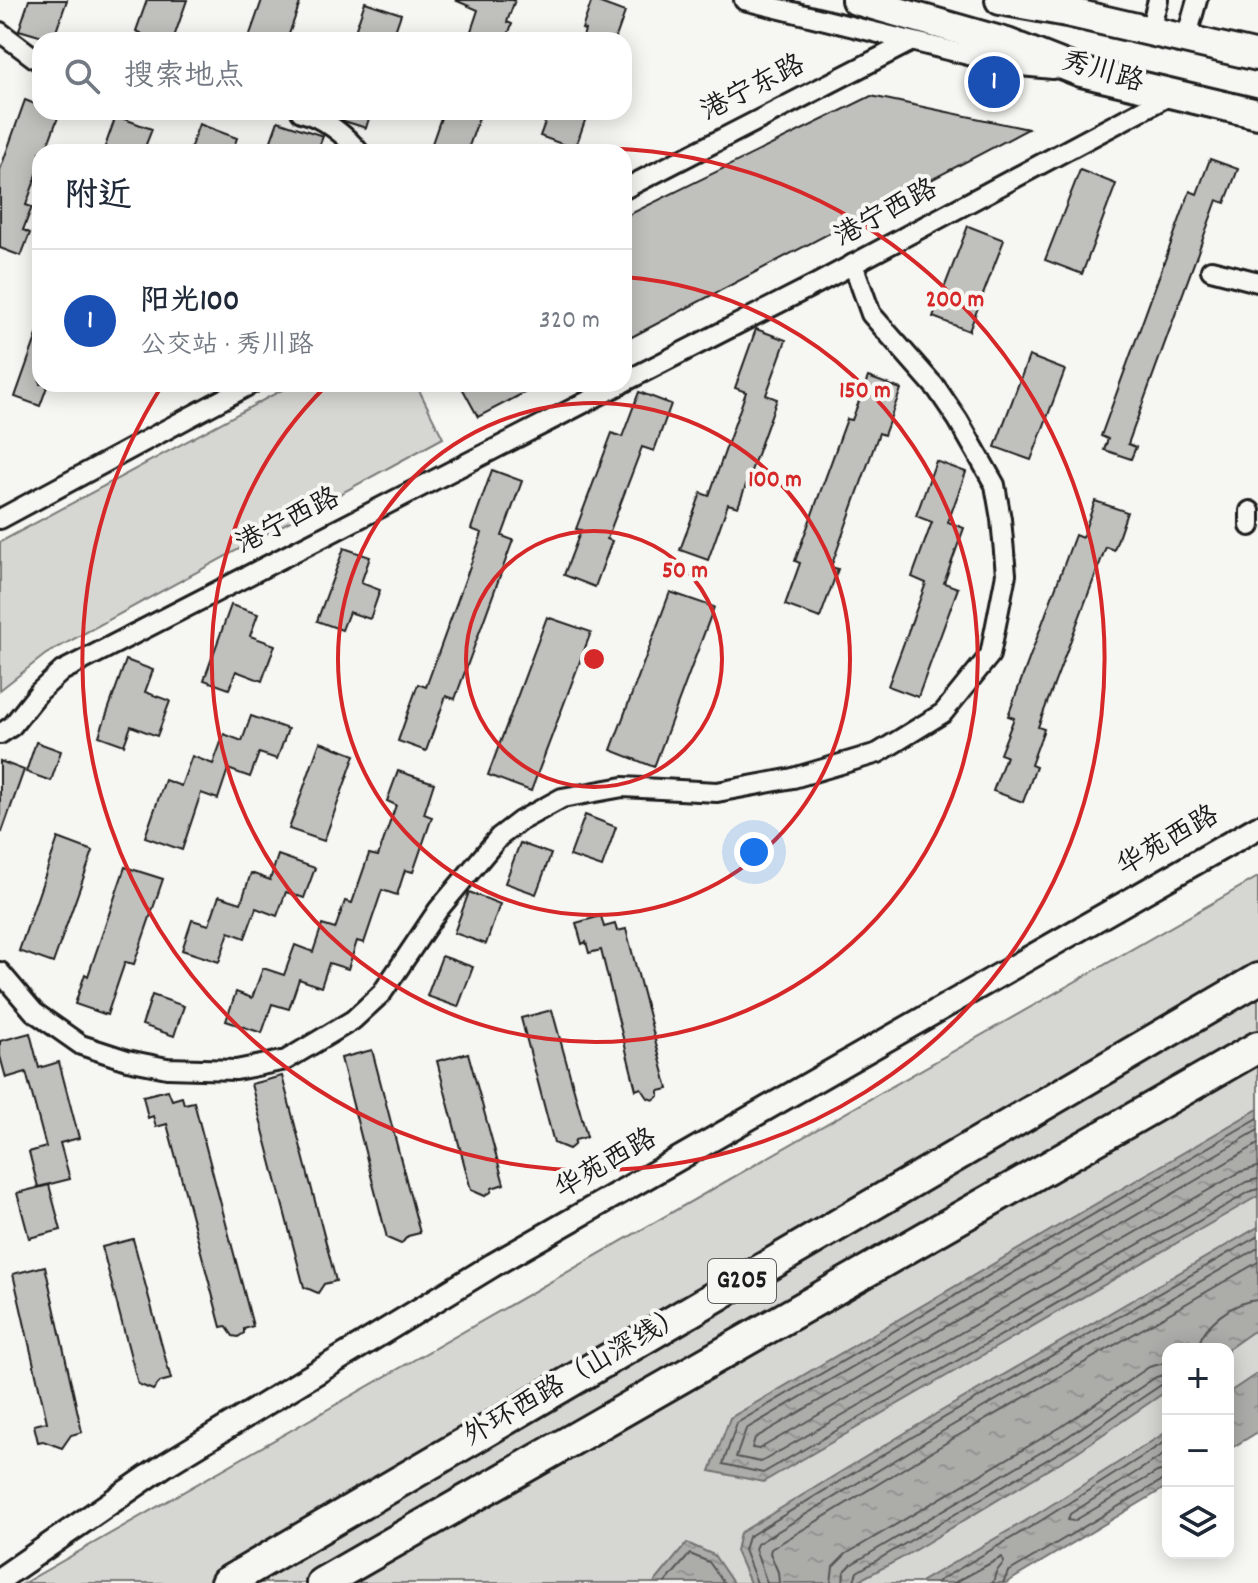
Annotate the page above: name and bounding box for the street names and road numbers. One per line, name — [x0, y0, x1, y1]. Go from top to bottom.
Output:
street label: 秀川路 — [1056, 43, 1148, 105]
street label: 港宁东路 — [695, 47, 813, 133]
street label: 港宁西路 — [828, 171, 946, 259]
street label: 港宁西路 — [230, 480, 348, 566]
street label: 华苑西路 — [1110, 798, 1228, 888]
street label: 华苑西路 — [548, 1121, 666, 1211]
road number: G205 — [708, 1259, 776, 1303]
street label: 外环西路（山深线） — [457, 1298, 695, 1458]

